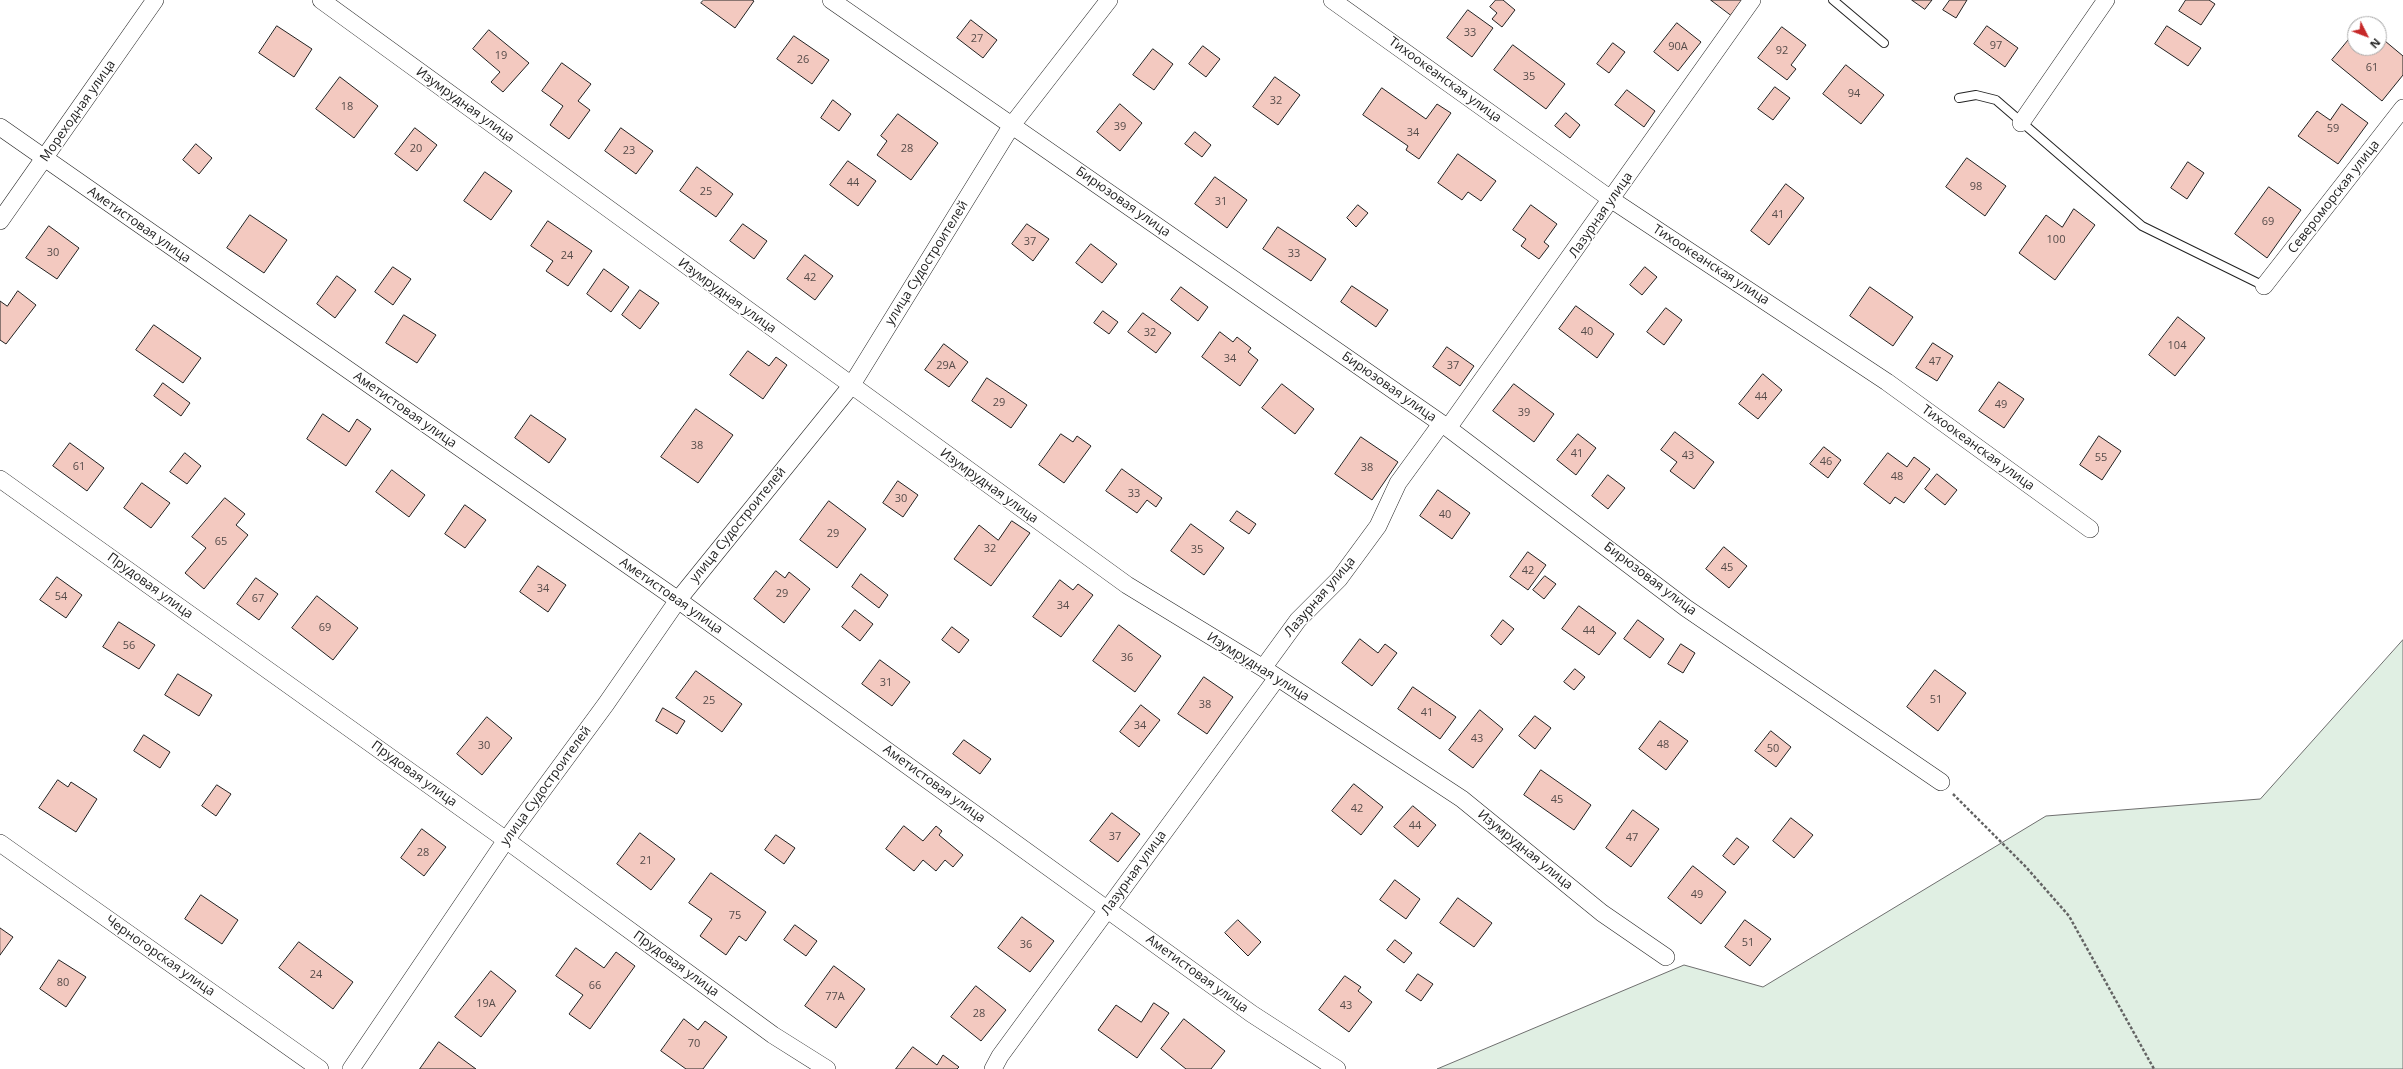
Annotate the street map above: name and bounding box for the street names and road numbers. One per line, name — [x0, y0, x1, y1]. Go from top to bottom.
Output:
street label: Тихоокеанская улица — [1386, 34, 1504, 126]
street label: Мореходная улица — [37, 57, 119, 165]
street label: Изумрудная улица — [413, 64, 517, 146]
street label: Североморская улица — [2285, 137, 2383, 257]
street label: Бирюзовая улица — [1073, 164, 1173, 240]
street label: Лазурная улица — [1566, 169, 1636, 261]
street label: Аметистовая улица — [84, 183, 194, 267]
street label: улица Судостроителей — [882, 198, 972, 328]
street label: Тихоокеанская улица — [1650, 222, 1772, 308]
street label: Изумрудная улица — [675, 255, 779, 337]
street label: Бирюзовая улица — [1339, 349, 1439, 425]
street label: Аметистовая улица — [350, 368, 460, 452]
street label: Тихоокеанская улица — [1919, 402, 2037, 494]
street label: Изумрудная улица — [937, 445, 1041, 527]
street label: улица Судостроителей — [687, 464, 789, 586]
street label: Бирюзовая улица — [1601, 539, 1699, 619]
street label: Прудовая улица — [104, 550, 196, 622]
street label: Аметистовая улица — [616, 554, 726, 638]
street label: Лазурная улица — [1281, 554, 1359, 640]
street label: Изумрудная улица — [1204, 629, 1312, 705]
street label: улица Судостроителей — [497, 723, 595, 849]
street label: Прудовая улица — [368, 738, 460, 810]
street label: Аметистовая улица — [880, 742, 988, 826]
street label: Изумрудная улица — [1474, 807, 1576, 893]
street label: Лазурная улица — [1098, 828, 1170, 918]
street label: Черногорская улица — [102, 912, 218, 1000]
street label: Прудовая улица — [630, 928, 722, 1000]
street label: Аметистовая улица — [1143, 932, 1251, 1016]

